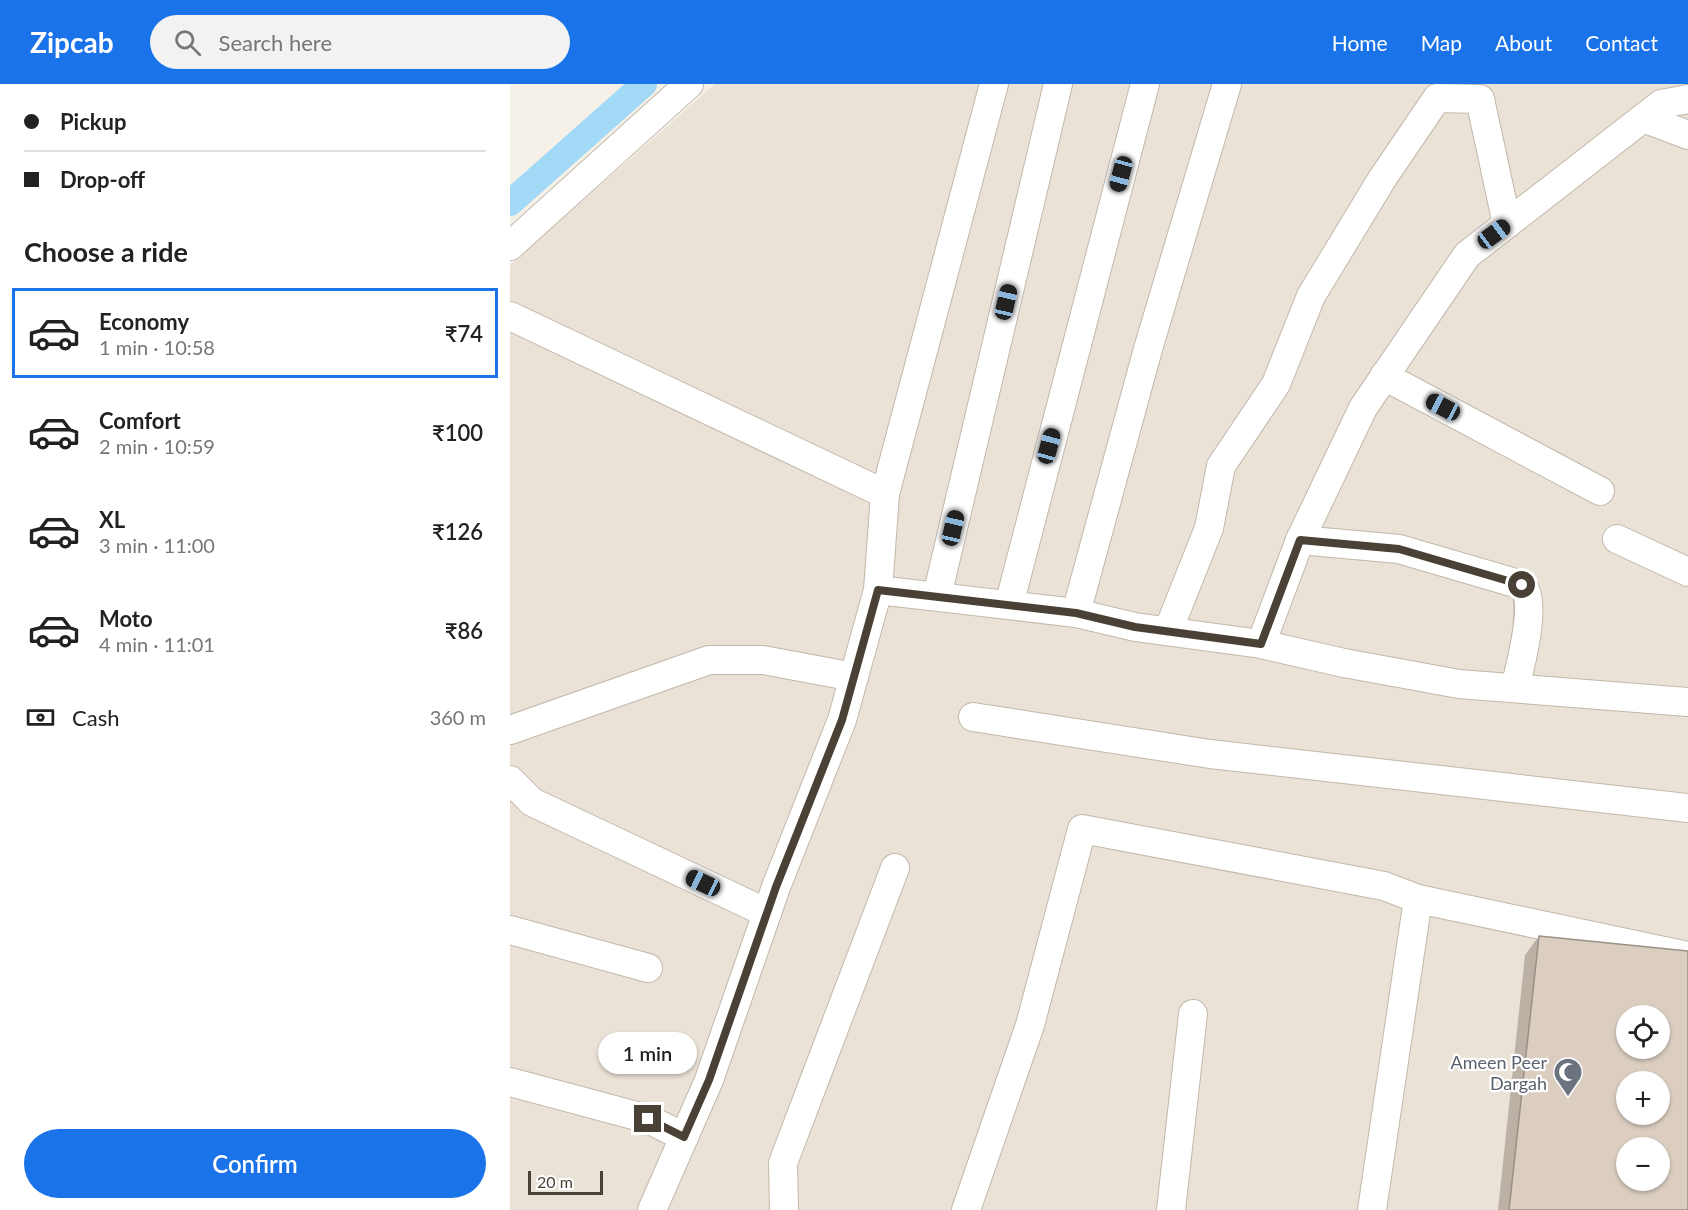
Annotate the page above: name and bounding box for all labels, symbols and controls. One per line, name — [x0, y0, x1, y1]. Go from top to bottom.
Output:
search box — [150, 15, 570, 69]
text: Zipcab — [30, 25, 114, 59]
icon: search — [171, 26, 204, 59]
text: Search here — [219, 29, 332, 56]
text: Home — [1332, 30, 1388, 55]
text: Map — [1421, 30, 1462, 55]
text: About — [1495, 30, 1552, 55]
text: Contact — [1585, 30, 1658, 55]
text: Pickup — [60, 108, 126, 135]
car — [1108, 154, 1134, 194]
text: Drop-off — [60, 166, 145, 193]
car — [1474, 216, 1514, 252]
text: Choose a ride — [24, 235, 188, 268]
car — [993, 282, 1019, 322]
icon: car — [27, 306, 81, 360]
text: Economy — [99, 308, 189, 335]
text: ₹74 — [445, 320, 483, 347]
text: 1 min · 10:58 — [99, 335, 215, 359]
car — [1423, 391, 1463, 423]
icon: car — [27, 405, 81, 459]
text: Comfort — [99, 407, 181, 434]
text: ₹100 — [432, 419, 483, 446]
car — [1036, 426, 1062, 466]
text: 2 min · 10:59 — [99, 434, 215, 458]
icon: car — [27, 504, 81, 558]
text: XL — [99, 506, 125, 533]
car — [940, 508, 966, 548]
text: ₹126 — [432, 518, 483, 545]
text: 3 min · 11:00 — [99, 533, 215, 557]
route start — [1508, 571, 1535, 598]
icon: car — [27, 603, 81, 657]
text: Moto — [99, 605, 153, 632]
text: ₹86 — [445, 617, 483, 644]
text: 4 min · 11:01 — [99, 632, 215, 656]
icon: cash — [24, 701, 57, 734]
text: Cash — [72, 704, 119, 731]
text: 360 m — [430, 705, 486, 729]
car — [683, 867, 723, 899]
map controls — [1616, 1005, 1670, 1191]
button: locate — [1616, 1005, 1670, 1059]
callout: 1 min — [598, 1032, 698, 1074]
text: 1 min — [623, 1041, 672, 1065]
place label: Ameen Peer Dargah — [1450, 1051, 1547, 1094]
mosque icon: Ameen Peer Dargah — [1552, 1056, 1584, 1098]
button: + — [1616, 1071, 1670, 1125]
route end — [634, 1105, 661, 1132]
button: Confirm — [24, 1129, 486, 1198]
button: − — [1616, 1137, 1670, 1191]
scale bar — [528, 1168, 603, 1196]
text: 20 m — [537, 1172, 573, 1191]

